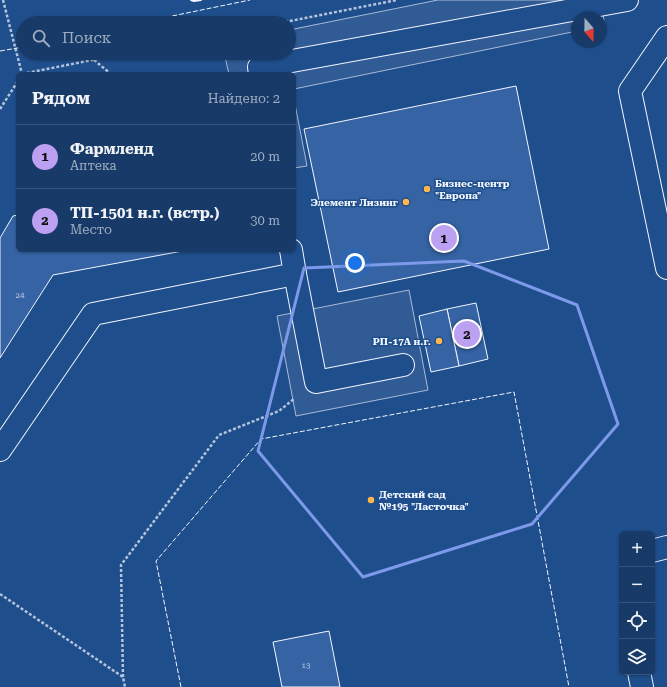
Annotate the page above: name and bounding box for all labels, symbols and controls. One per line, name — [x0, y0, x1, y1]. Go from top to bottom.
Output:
north arrow — [571, 12, 607, 48]
search box — [16, 16, 296, 60]
icon: search — [30, 27, 52, 49]
text: Поиск — [62, 29, 111, 47]
text: Рядом — [32, 88, 90, 108]
text: Найдено: 2 — [208, 91, 280, 106]
text: Фармленд — [70, 140, 154, 158]
text: 1 — [41, 149, 49, 164]
text: 20 m — [250, 149, 280, 164]
text: Аптека — [70, 158, 117, 173]
place label: Бизнес-центр "Европа" — [435, 178, 510, 201]
marker: Бизнес-центр "Европа" — [422, 184, 432, 194]
place label: Элемент Лизинг — [311, 197, 398, 208]
marker: Элемент Лизинг — [401, 197, 411, 207]
text: ТП-1501 н.г. (встр.) — [70, 204, 219, 222]
text: 2 — [41, 213, 49, 228]
text: 30 m — [250, 213, 280, 228]
text: Место — [70, 222, 112, 237]
pin: 1 — [431, 223, 457, 253]
your location — [345, 253, 365, 273]
house number: 24 — [16, 291, 25, 300]
pin: 2 — [454, 319, 480, 349]
place label: РП-17А н.г. — [373, 336, 431, 347]
marker: РП-17А н.г. — [434, 336, 444, 346]
place label: Детский сад №195 "Ласточка" — [379, 489, 469, 512]
marker: Детский сад №195 "Ласточка" — [366, 495, 376, 505]
map controls — [619, 531, 655, 675]
button: + — [619, 531, 655, 567]
button: − — [619, 567, 655, 603]
button: locate — [619, 603, 655, 639]
button: layers — [619, 639, 655, 675]
house number: 13 — [302, 661, 311, 670]

